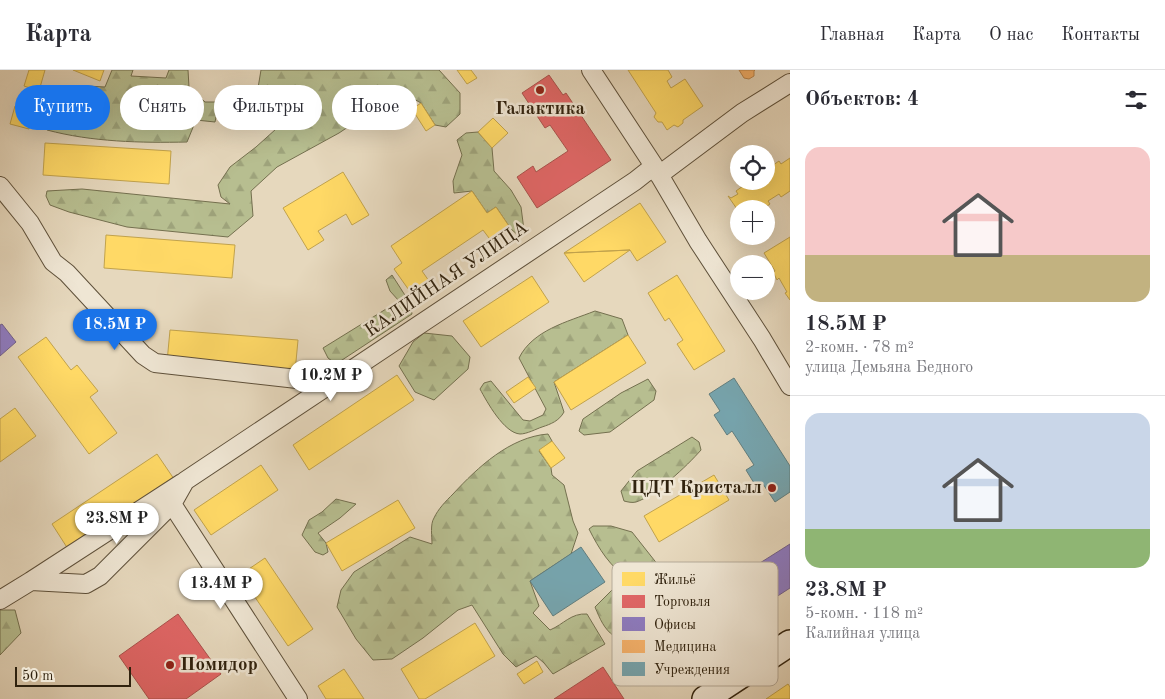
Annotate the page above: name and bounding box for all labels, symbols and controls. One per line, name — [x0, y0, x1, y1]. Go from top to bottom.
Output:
text: Карта — [25, 23, 92, 47]
text: Главная — [820, 26, 884, 44]
text: Карта — [912, 26, 961, 44]
text: О нас — [989, 26, 1033, 44]
text: Контакты — [1061, 26, 1140, 44]
marker: Галактика — [534, 84, 546, 96]
chip: Купить — [15, 85, 110, 130]
chip: Снять — [120, 85, 204, 130]
chip: Фильтры — [214, 85, 322, 130]
chip: Новое — [332, 85, 417, 130]
icon: filters — [1122, 86, 1150, 114]
text: Объектов: 4 — [805, 89, 919, 110]
place label: Галактика — [495, 100, 585, 119]
map controls — [730, 145, 775, 300]
button: locate — [730, 145, 775, 190]
icon: home — [933, 180, 1023, 270]
button: + — [730, 200, 775, 245]
street label: КАЛИЙНАЯ УЛИЦА — [360, 215, 533, 342]
button: − — [730, 255, 775, 300]
pin: 18.5M ₽ — [69, 308, 161, 351]
text: 18.5M ₽ — [805, 314, 887, 335]
text: 18.5M ₽ — [84, 317, 146, 333]
text: 2-комн. · 78 m² — [805, 340, 914, 356]
pin: 10.2M ₽ — [285, 360, 377, 402]
text: улица Демьяна Бедного — [805, 360, 973, 376]
text: 10.2M ₽ — [300, 368, 362, 384]
icon: home — [933, 445, 1023, 535]
place label: ЦДТ Кристалл — [631, 479, 762, 498]
marker: ЦДТ Кристалл — [766, 482, 778, 494]
pin: 23.8M ₽ — [71, 502, 163, 545]
text: 23.8M ₽ — [86, 511, 148, 527]
legend — [612, 562, 778, 686]
pin: 13.4M ₽ — [175, 568, 267, 610]
text: Жильё — [654, 573, 696, 587]
text: 13.4M ₽ — [190, 576, 252, 592]
text: 23.8M ₽ — [805, 580, 887, 601]
text: Торговля — [654, 595, 711, 609]
text: 5-комн. · 118 m² — [805, 606, 923, 622]
text: Офисы — [654, 618, 696, 633]
text: Калийная улица — [805, 626, 920, 642]
text: Медицина — [654, 640, 716, 654]
place label: Помидор — [180, 656, 258, 675]
marker: Помидор — [164, 659, 176, 671]
text: Учреждения — [654, 663, 730, 677]
scale bar — [15, 664, 131, 687]
text: 50 m — [22, 669, 53, 683]

